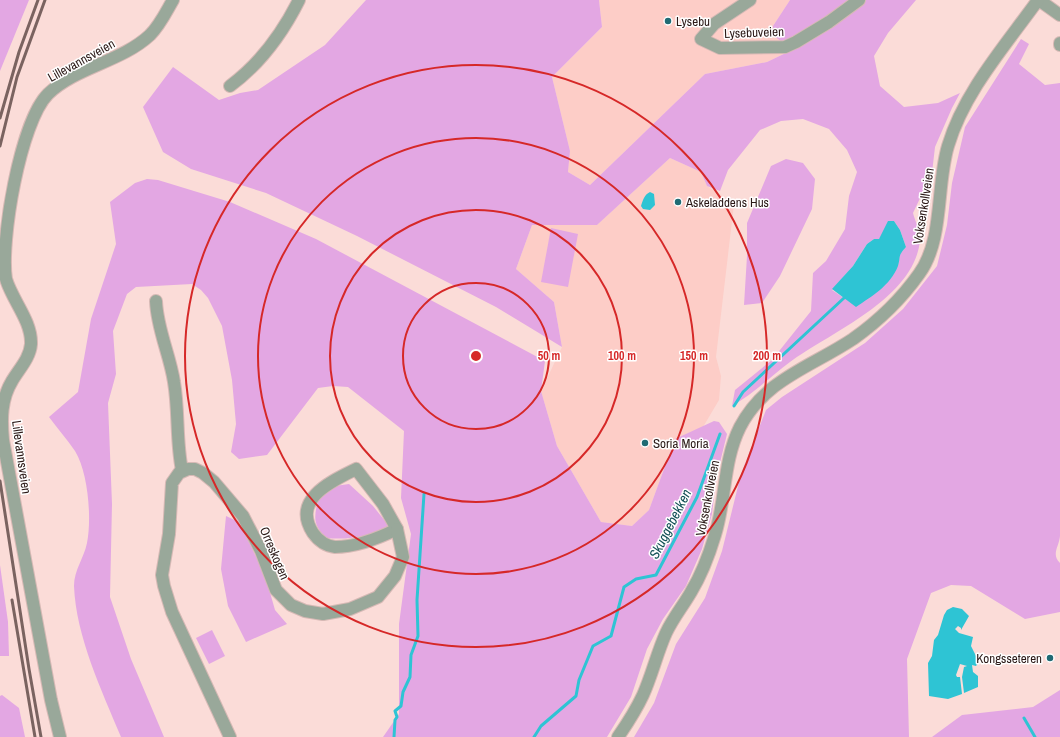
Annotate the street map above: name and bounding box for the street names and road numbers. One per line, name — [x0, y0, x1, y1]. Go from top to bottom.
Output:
street label: Lysebuveien — [724, 23, 784, 42]
street label: Lillevannsveien — [45, 35, 118, 86]
street label: Voksenkollveien — [909, 167, 938, 245]
street label: Lillevannsveien — [8, 419, 35, 495]
street label: Voksenkollveien — [692, 459, 723, 538]
street label: Orreskogen — [256, 524, 293, 582]

